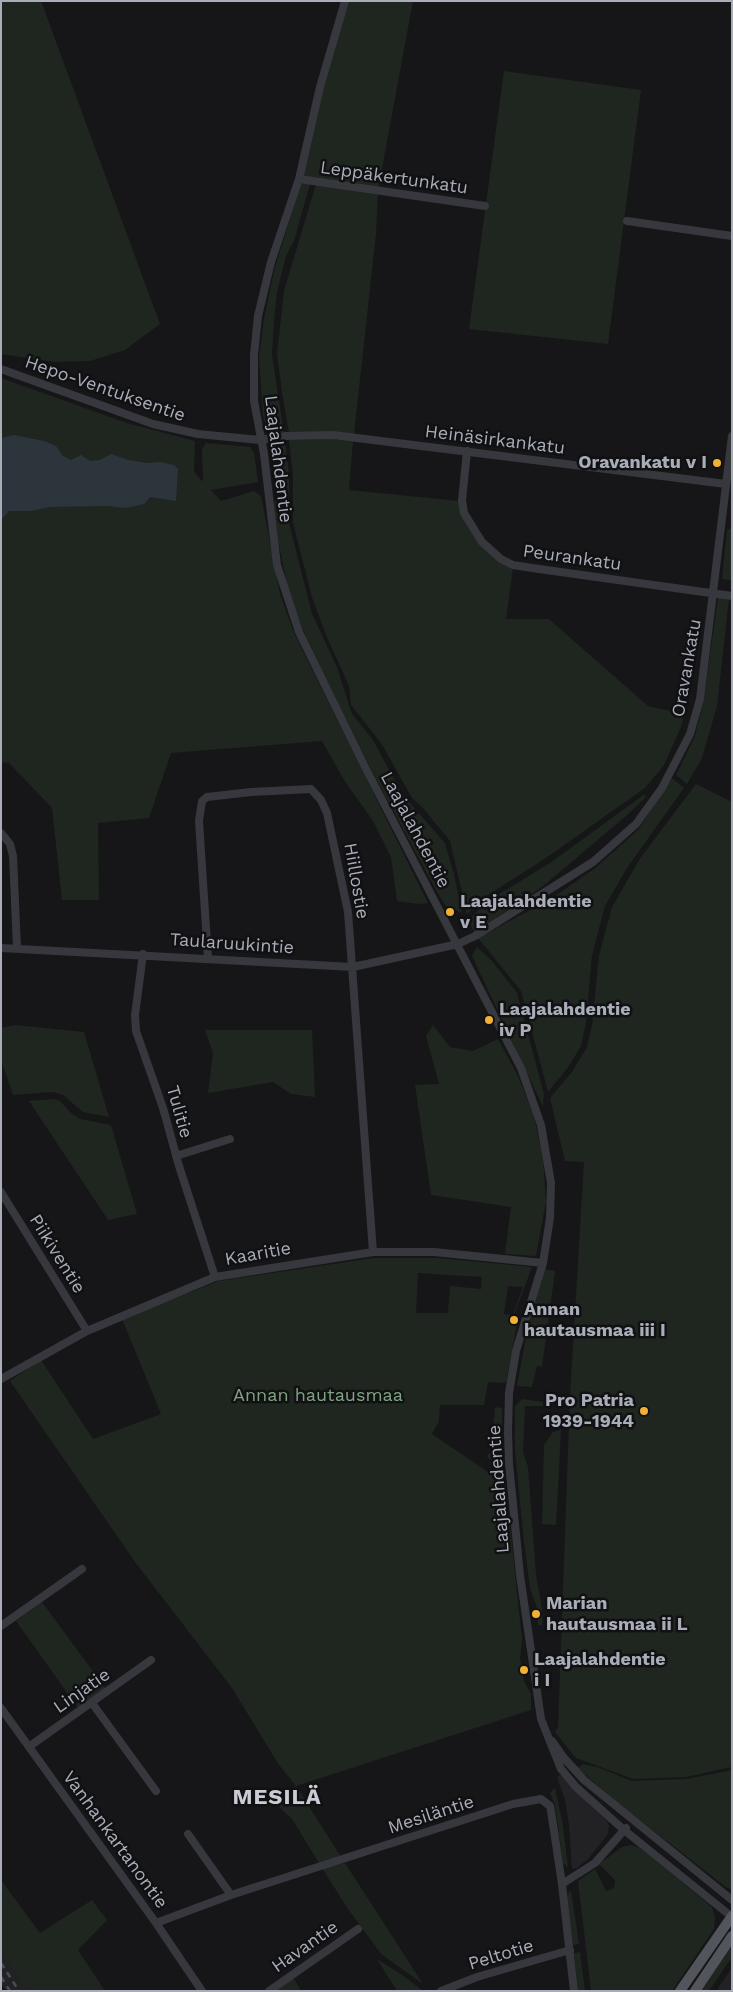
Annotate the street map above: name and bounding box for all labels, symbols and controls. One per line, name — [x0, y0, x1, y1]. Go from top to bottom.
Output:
street label: Leppäkertunkatu — [319, 157, 469, 199]
street label: Hepo-Ventuksentie — [22, 351, 188, 427]
street label: Laajalahdentie — [259, 394, 297, 524]
street label: Heinäsirkankatu — [424, 421, 566, 459]
place label: Oravankatu v I — [578, 452, 707, 474]
marker: Oravankatu v I — [711, 457, 723, 469]
street label: Peurankatu — [521, 540, 623, 576]
street label: Oravankatu — [668, 617, 706, 719]
street label: Laajalahdentie — [375, 768, 455, 892]
street label: Hiillostie — [339, 841, 373, 921]
place label: Laajalahdentie v E — [460, 891, 592, 934]
marker: Laajalahdentie v E — [444, 906, 456, 918]
street label: Taularuukintie — [169, 929, 295, 959]
place label: Laajalahdentie iv P — [499, 999, 631, 1042]
marker: Laajalahdentie iv P — [483, 1014, 495, 1026]
street label: Tulitie — [161, 1083, 197, 1141]
street label: Piikiventie — [24, 1211, 90, 1297]
street label: Kaaritie — [223, 1238, 293, 1270]
place label: Annan hautausmaa iii I — [524, 1299, 666, 1342]
marker: Annan hautausmaa iii I — [508, 1314, 520, 1326]
park label: Annan hautausmaa — [233, 1385, 403, 1407]
place label: Pro Patria 1939-1944 — [543, 1390, 634, 1432]
marker: Pro Patria 1939-1944 — [638, 1405, 650, 1417]
street label: Laajalahdentie — [484, 1424, 514, 1554]
place label: Marian hautausmaa ii L — [546, 1593, 688, 1636]
marker: Marian hautausmaa ii L — [530, 1608, 542, 1620]
place label: Laajalahdentie i I — [534, 1649, 666, 1692]
street label: Linjatie — [50, 1664, 114, 1718]
marker: Laajalahdentie i I — [518, 1664, 530, 1676]
street label: Vanhankartanontie — [58, 1767, 172, 1913]
district label: MESILÄ — [232, 1785, 322, 1811]
street label: Mesiläntie — [385, 1791, 477, 1839]
street label: Havantie — [268, 1916, 342, 1978]
street label: Peltotie — [466, 1935, 536, 1975]

